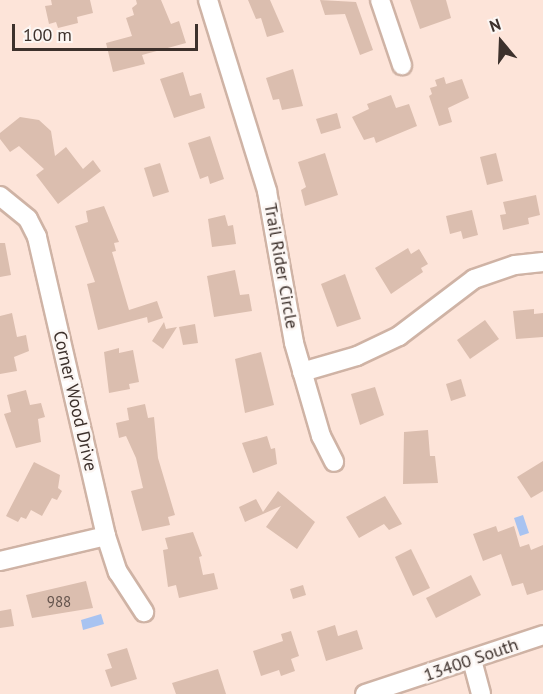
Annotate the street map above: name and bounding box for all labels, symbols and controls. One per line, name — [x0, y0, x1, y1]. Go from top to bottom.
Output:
scale bar — [15, 12, 201, 50]
north arrow — [471, 12, 531, 72]
text: N — [487, 14, 503, 36]
text: 100 m — [23, 23, 72, 46]
street label: Trail Rider Circle — [259, 202, 303, 330]
street label: Corner Wood Drive — [48, 329, 102, 473]
house number: 988 — [47, 593, 71, 611]
street label: 13400 South — [421, 634, 521, 686]

